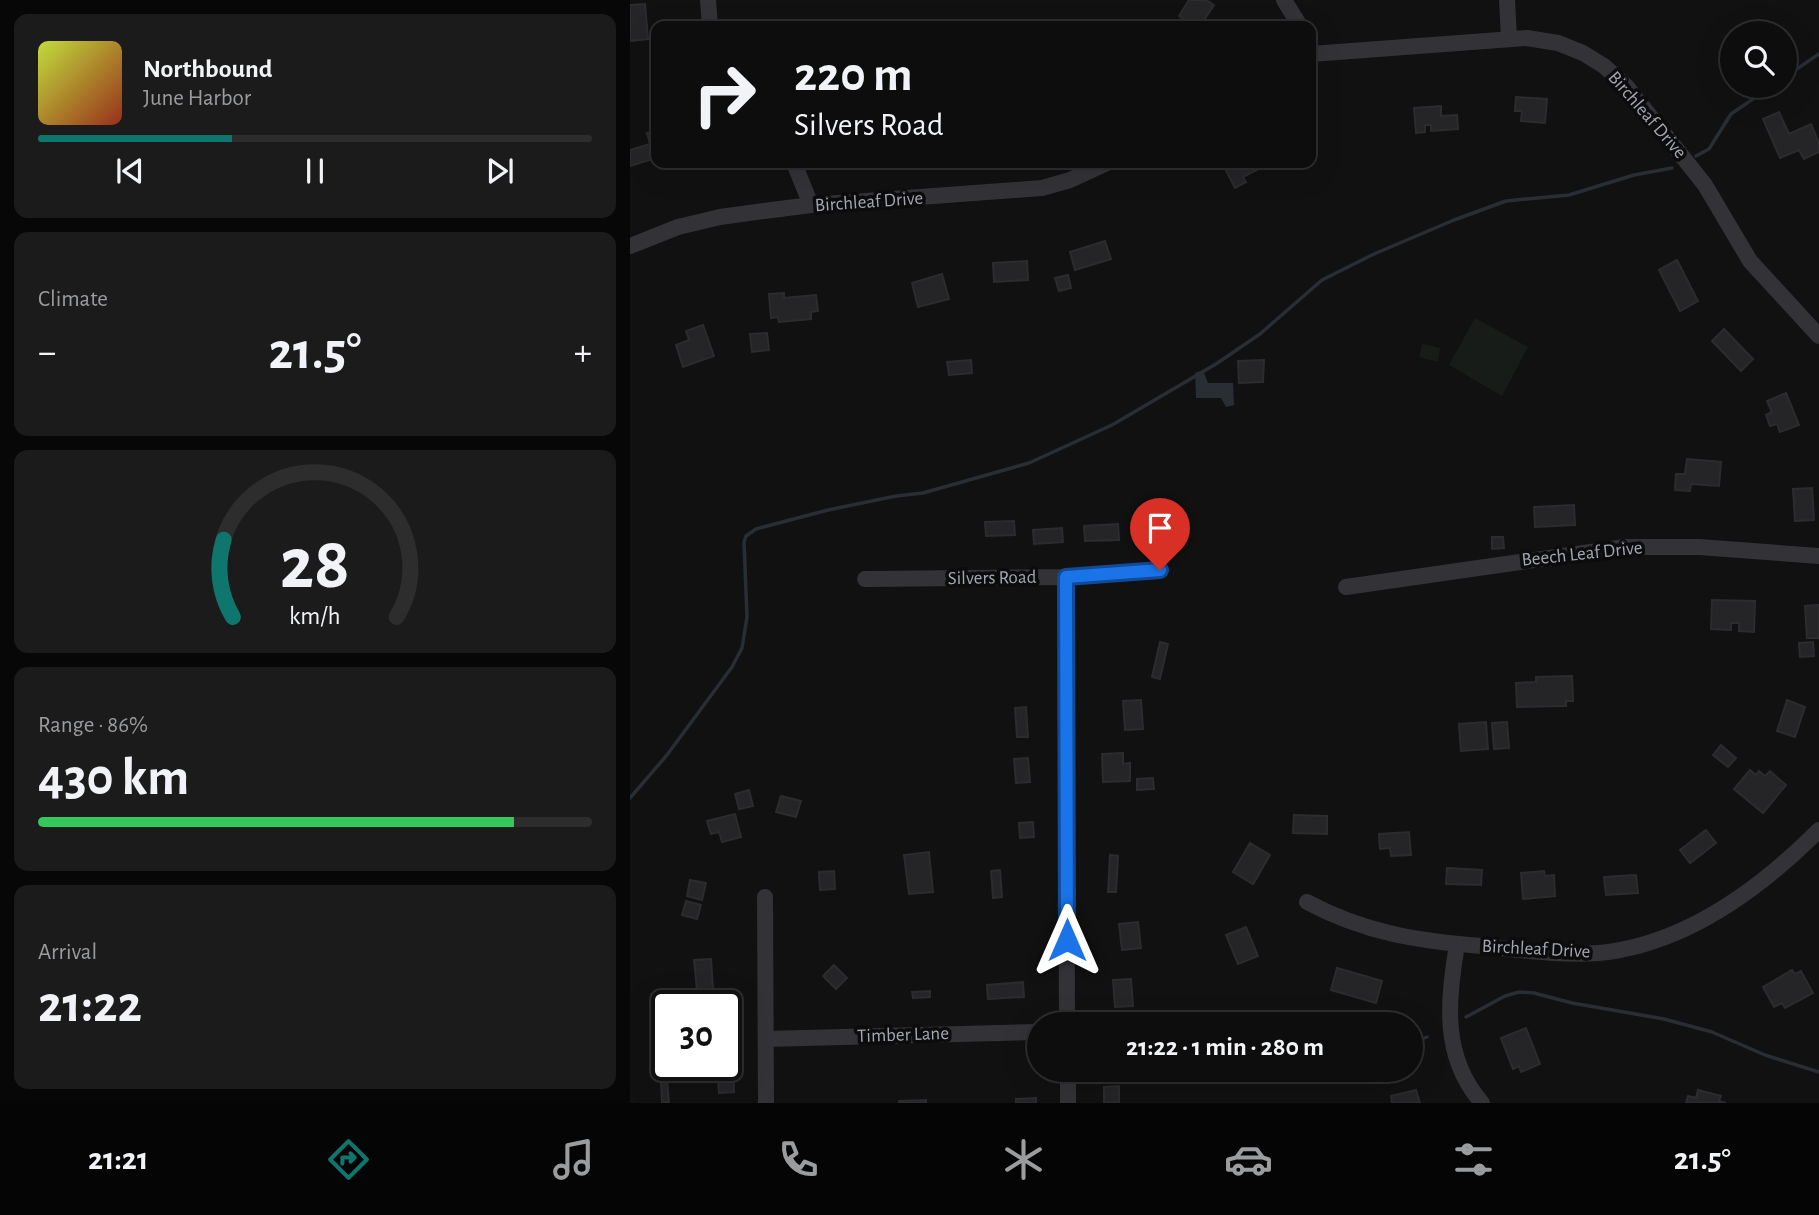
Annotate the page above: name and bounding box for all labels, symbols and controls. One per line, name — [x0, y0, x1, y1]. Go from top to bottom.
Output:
map controls — [1720, 21, 1797, 98]
button: search — [1720, 21, 1797, 98]
icon: right — [679, 49, 770, 140]
text: 220 m — [794, 51, 913, 100]
text: Northbound — [143, 56, 272, 82]
street label: Birchleaf Drive — [1604, 68, 1690, 162]
text: June Harbor — [143, 87, 251, 110]
text: Silvers Road — [794, 109, 944, 141]
icon: previous — [111, 152, 149, 190]
icon: pause — [296, 152, 334, 190]
icon: next — [481, 152, 519, 190]
street label: Birchleaf Drive — [814, 189, 924, 215]
text: Climate — [38, 288, 108, 311]
text: 21.5° — [269, 326, 361, 378]
text: − — [38, 334, 56, 372]
text: + — [574, 334, 592, 372]
pin — [1130, 498, 1190, 570]
icon: arrive — [1141, 509, 1179, 547]
text: 28 — [280, 530, 350, 603]
street label: Beech Leaf Drive — [1521, 538, 1643, 570]
street label: Silvers Road — [947, 568, 1037, 588]
text: km/h — [289, 604, 341, 629]
text: Range · 86% — [38, 714, 148, 737]
text: 430 km — [38, 752, 189, 804]
position arrow — [1030, 903, 1104, 977]
street label: Birchleaf Drive — [1481, 937, 1591, 961]
text: Arrival — [38, 941, 97, 964]
text: 21:22 — [38, 979, 142, 1031]
speed limit sign: 30 — [651, 990, 742, 1081]
street label: Timber Lane — [857, 1024, 949, 1046]
text: 21:22 · 1 min · 280 m — [1126, 1034, 1324, 1060]
icon: directions — [324, 1135, 373, 1184]
icon: music — [549, 1135, 598, 1184]
icon: phone — [774, 1135, 823, 1184]
icon: climate — [999, 1135, 1048, 1184]
icon: car — [1224, 1135, 1273, 1184]
icon: filters — [1449, 1135, 1498, 1184]
text: 21:21 — [88, 1143, 148, 1175]
text: 21.5° — [1674, 1143, 1731, 1175]

